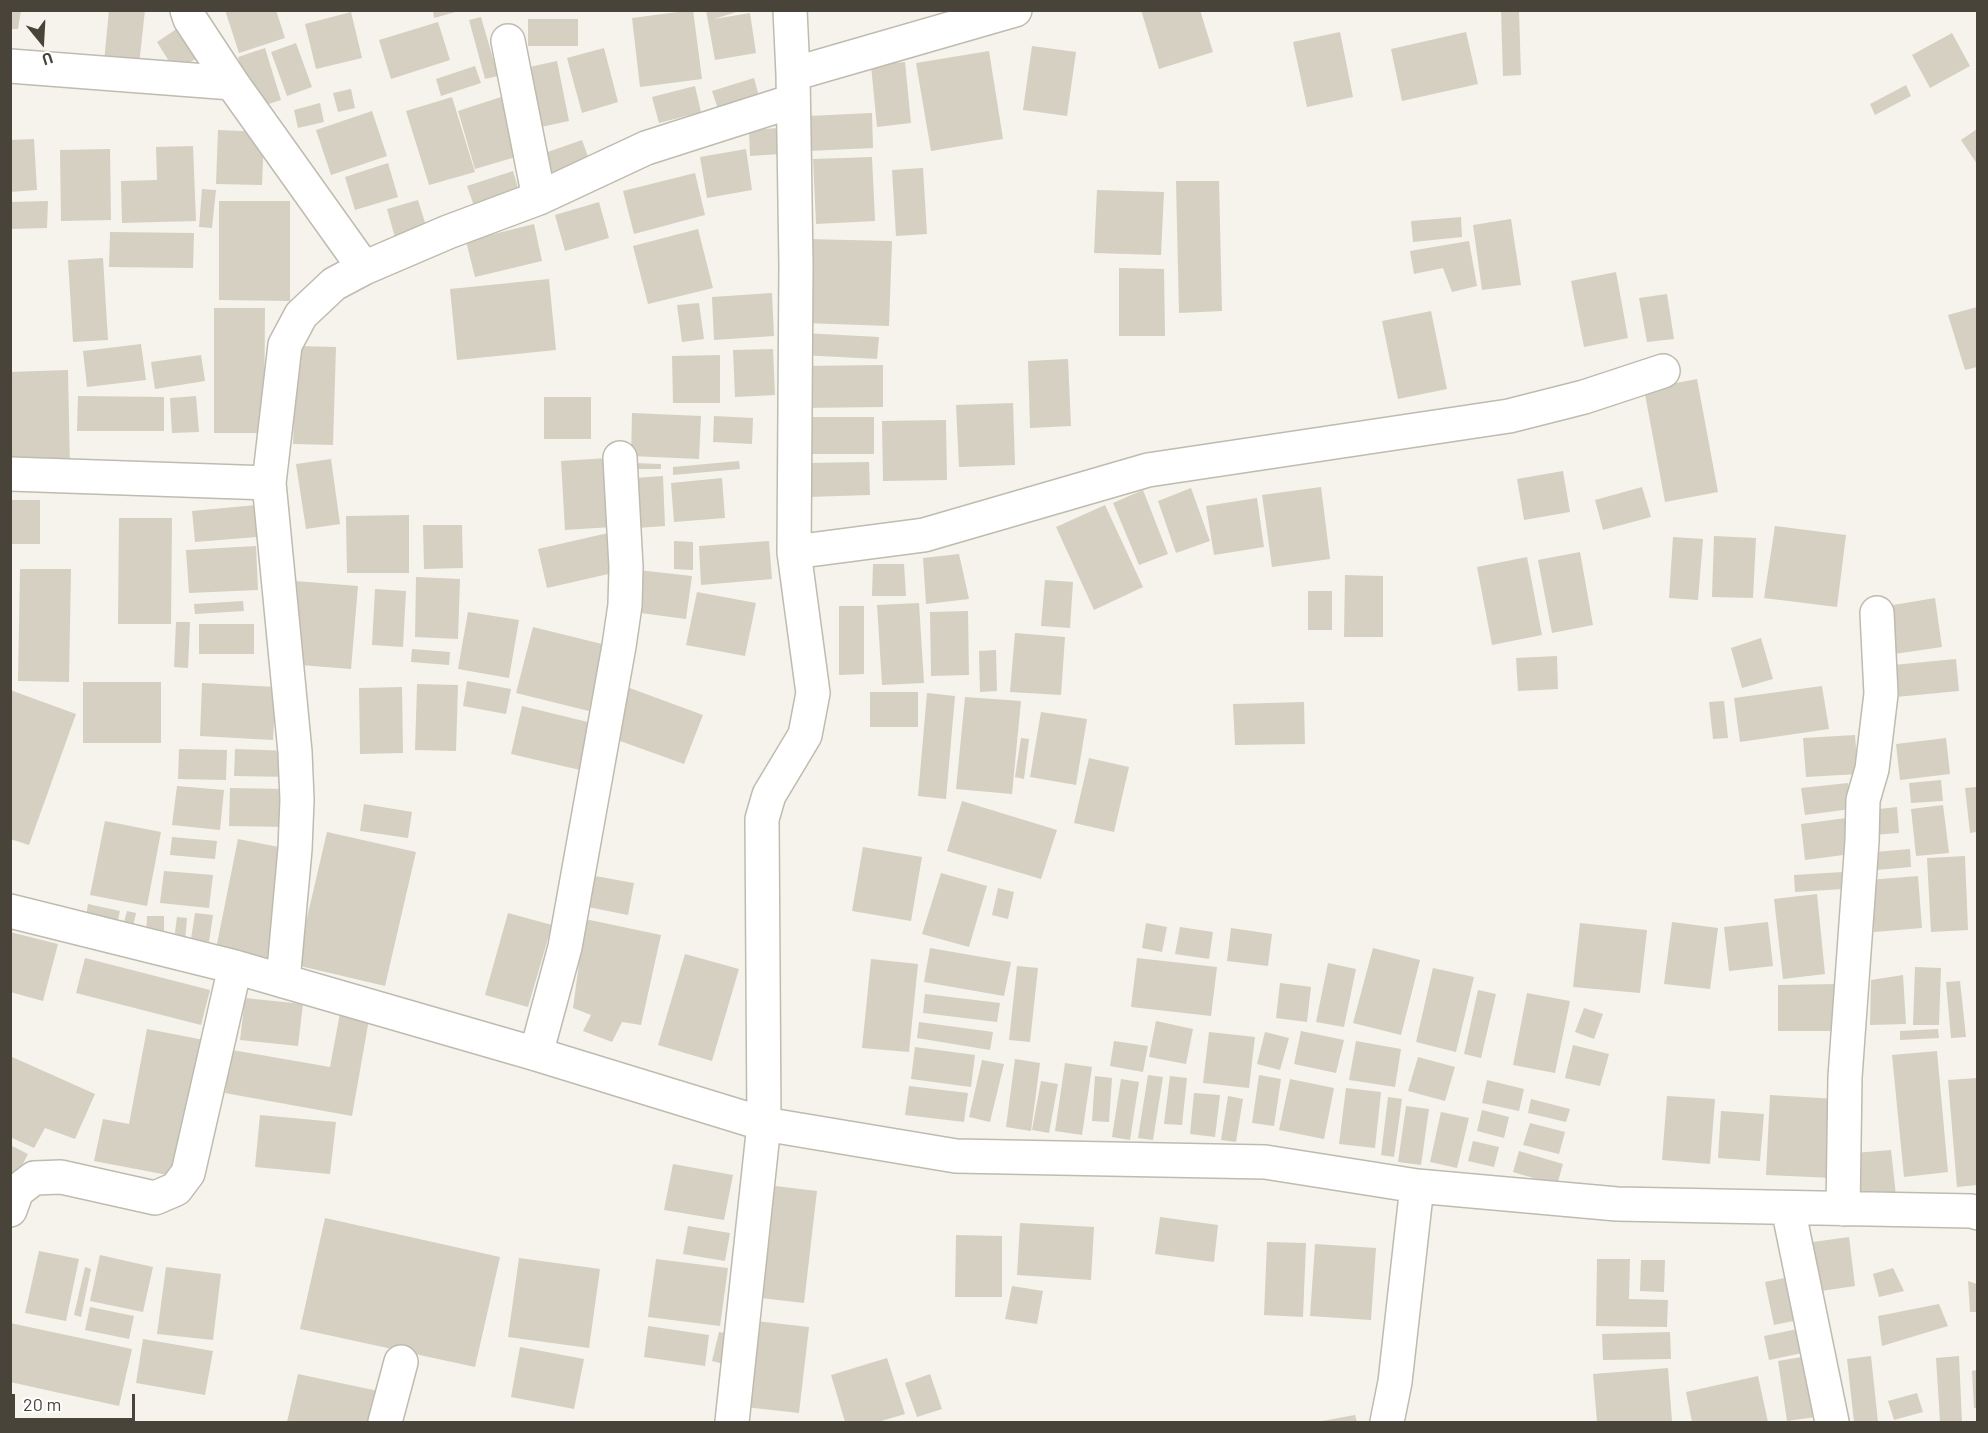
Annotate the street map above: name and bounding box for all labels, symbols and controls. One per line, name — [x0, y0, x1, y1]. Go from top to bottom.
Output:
north arrow — [12, 12, 72, 72]
text: U — [40, 49, 55, 70]
scale bar — [15, 1382, 138, 1420]
text: 20 m — [23, 1393, 61, 1415]

